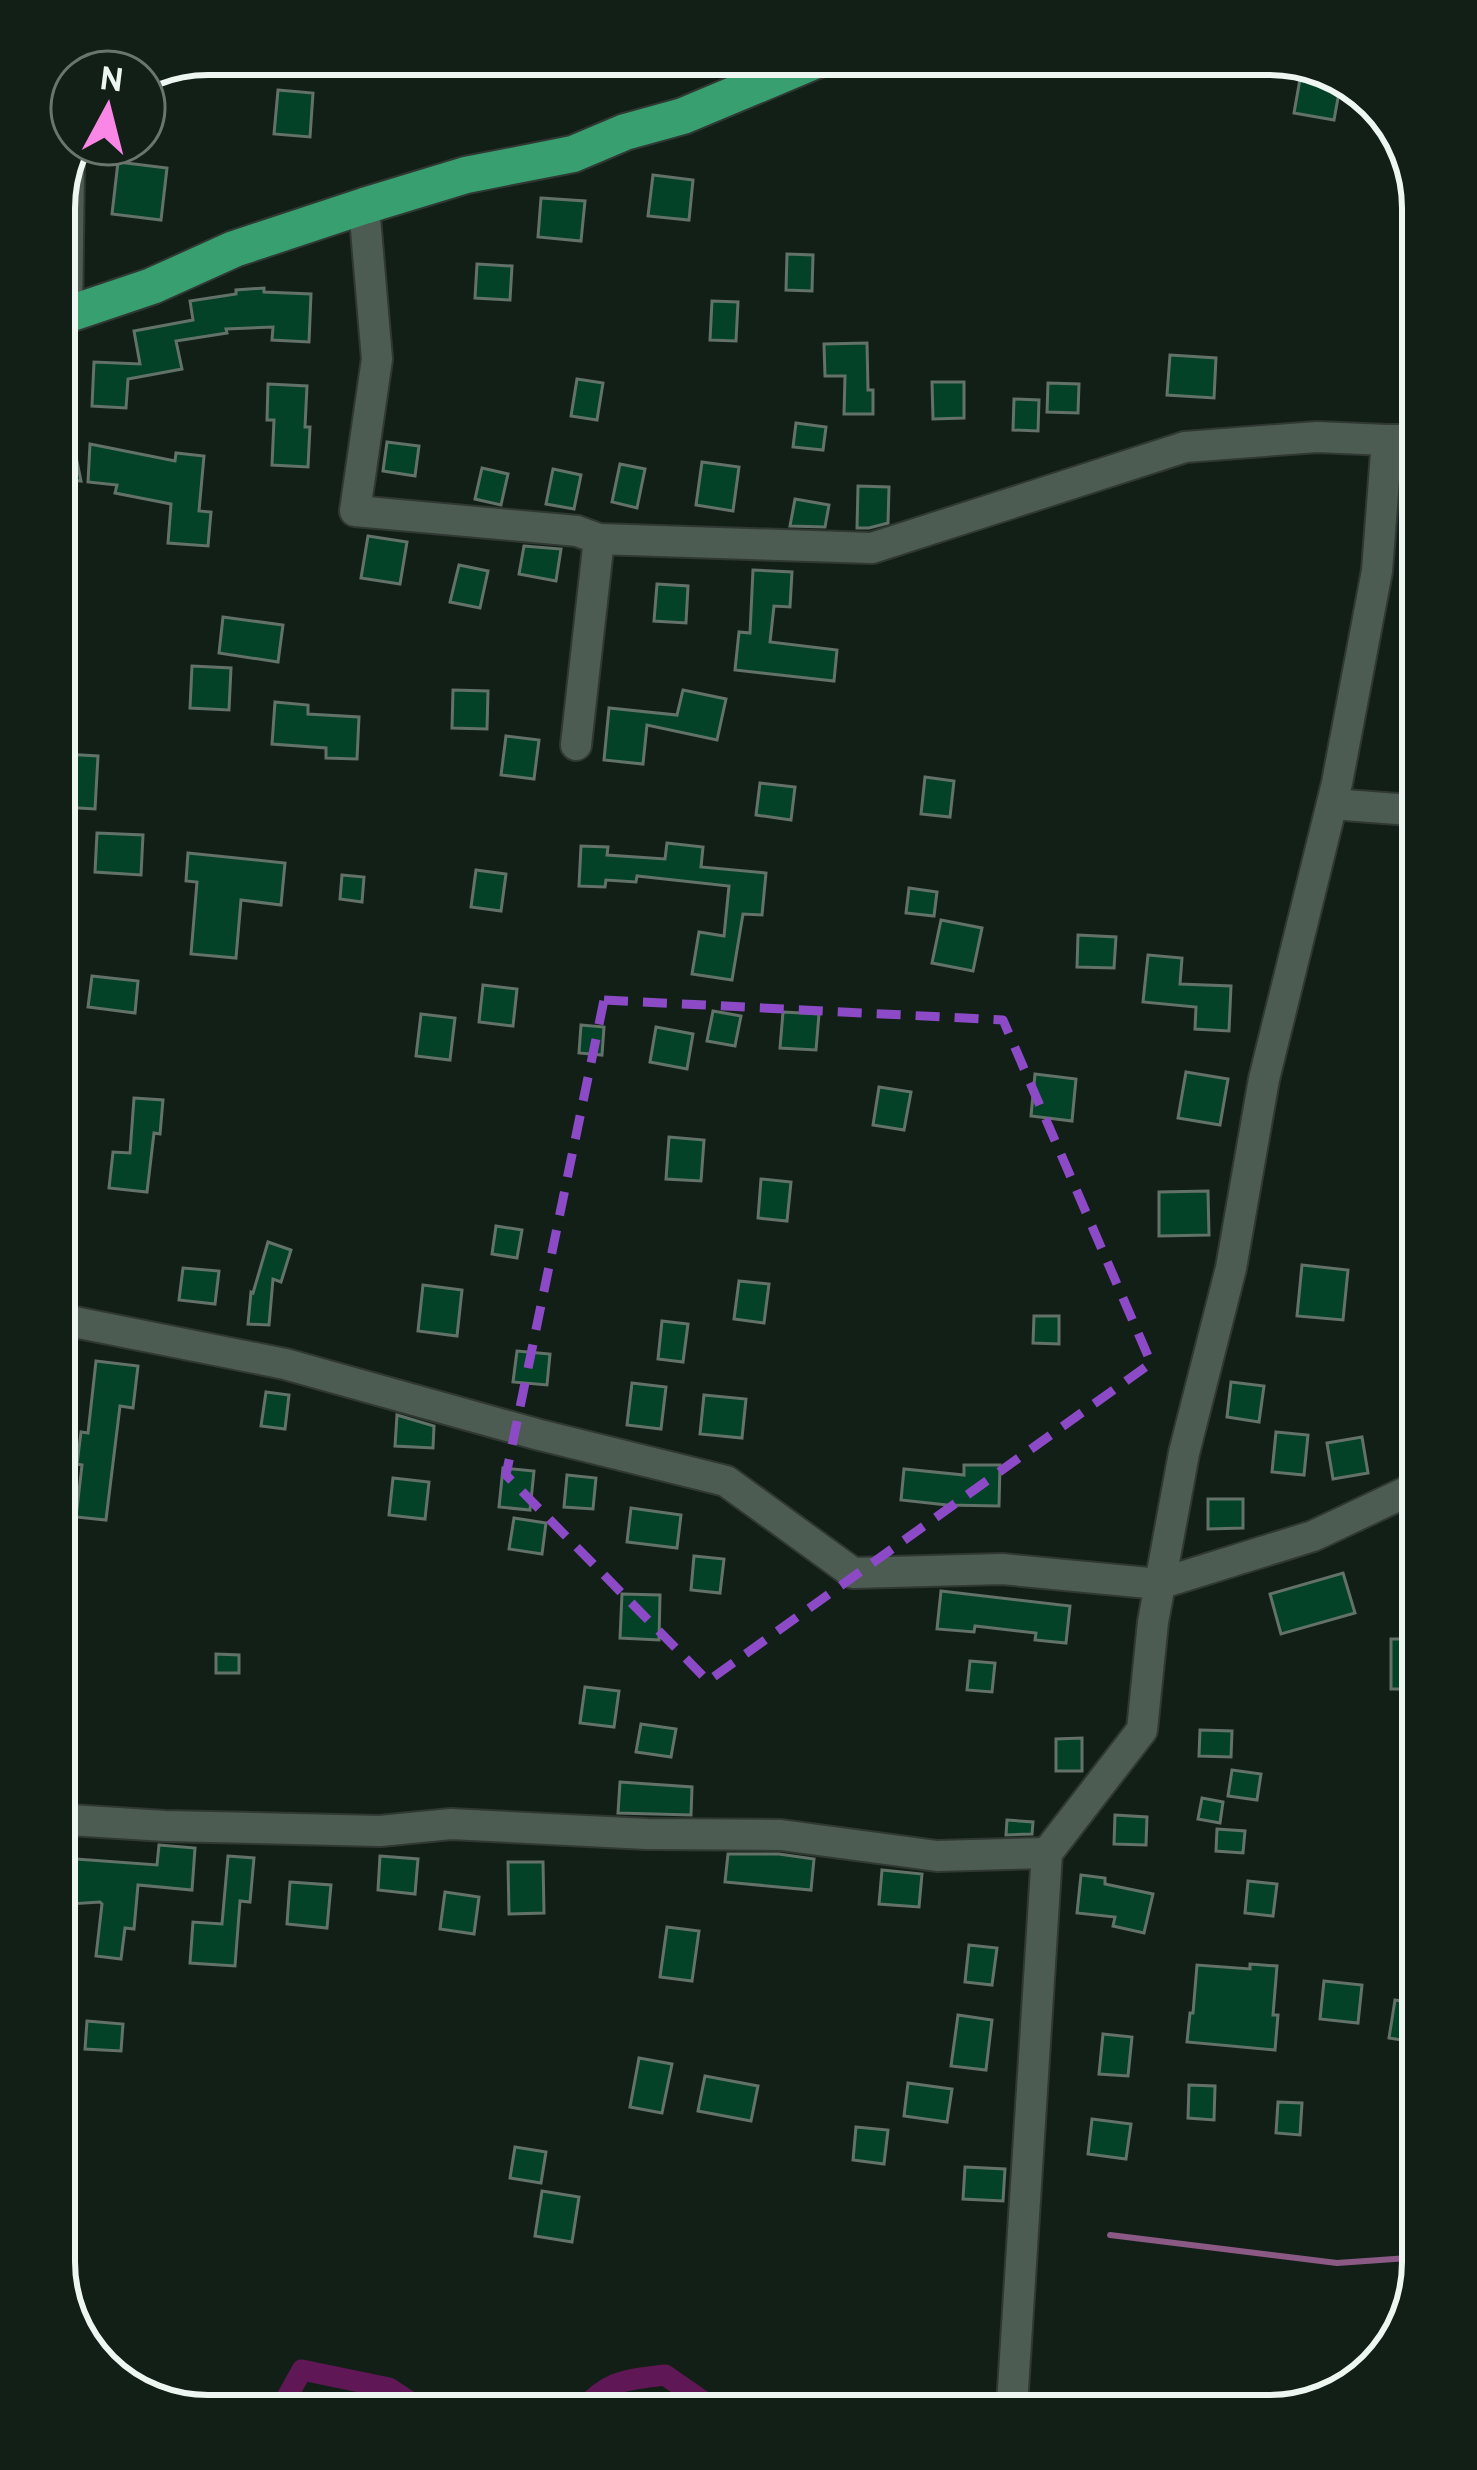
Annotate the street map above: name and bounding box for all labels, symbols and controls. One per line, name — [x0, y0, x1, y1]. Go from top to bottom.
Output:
north arrow — [48, 48, 168, 168]
text: N — [97, 60, 125, 104]

